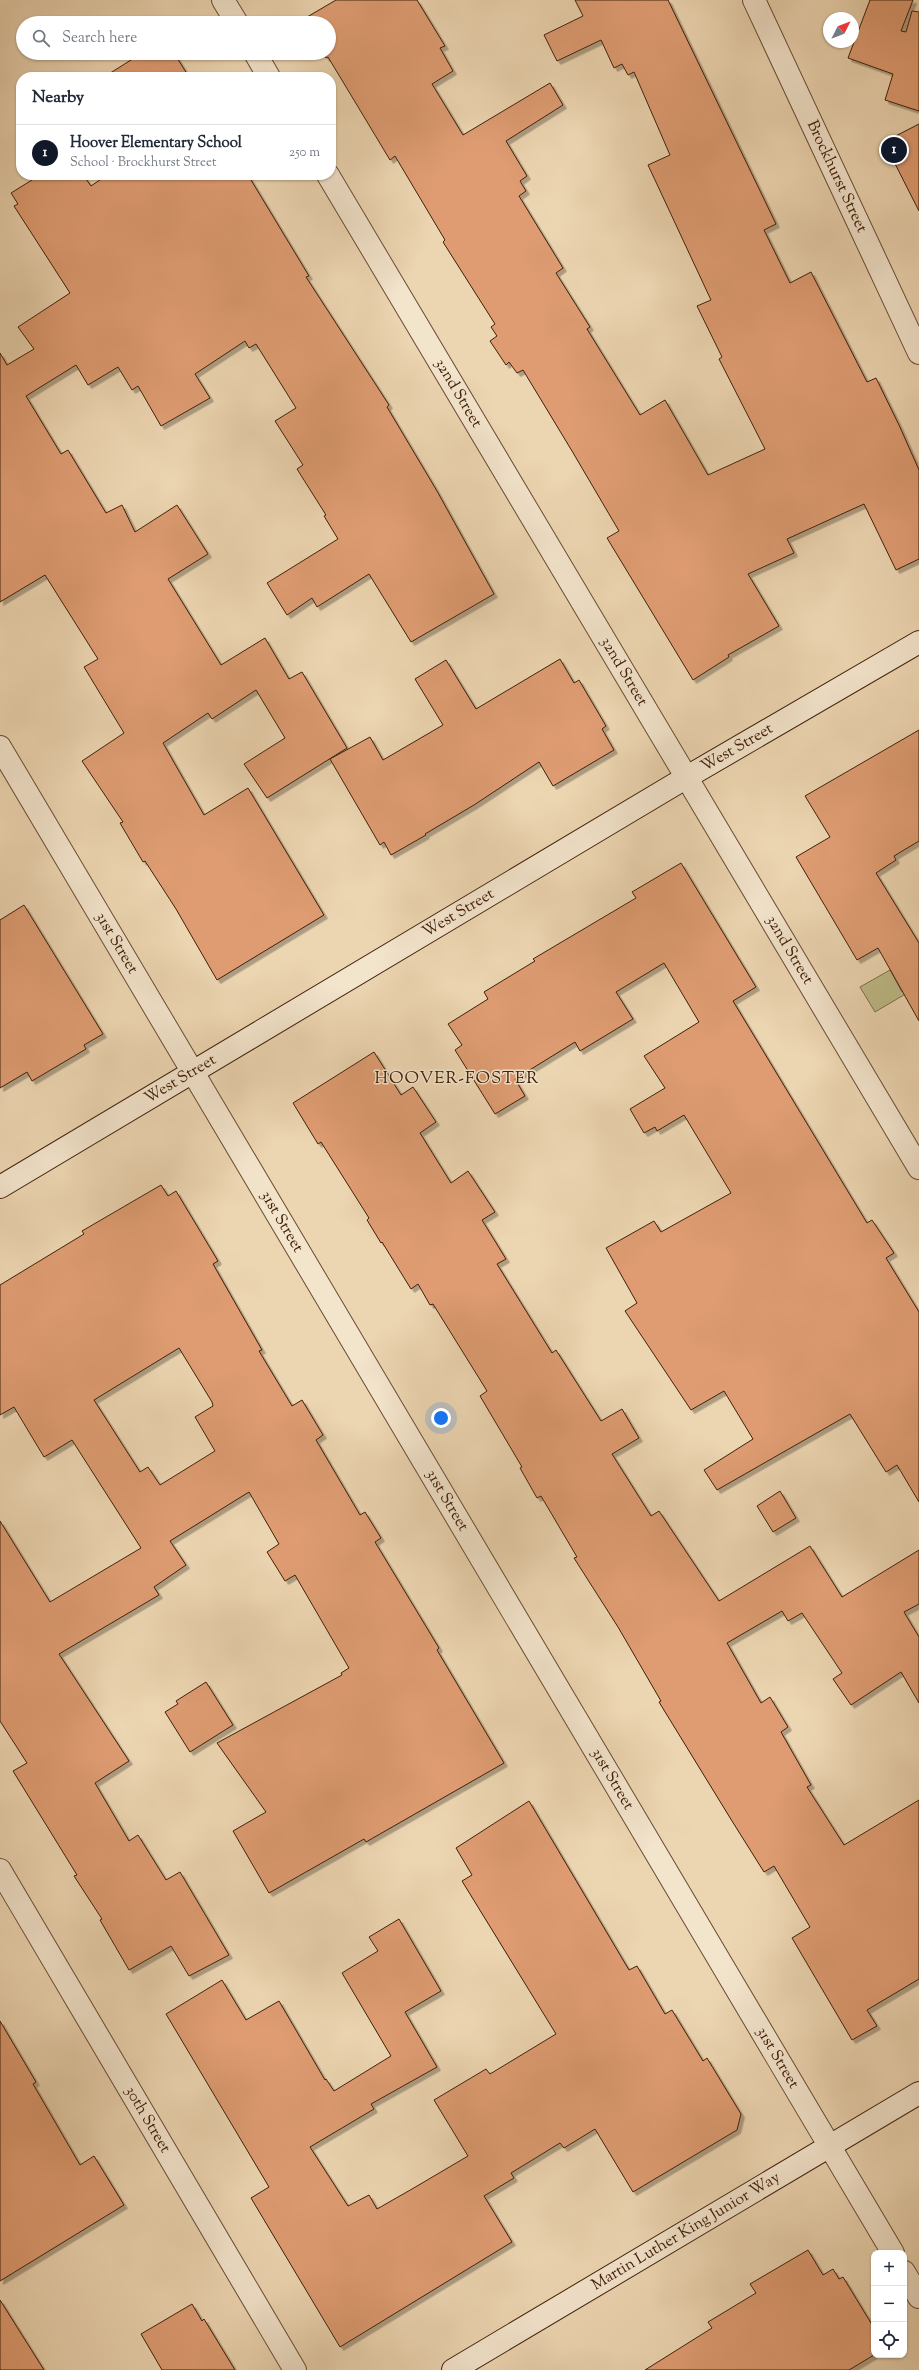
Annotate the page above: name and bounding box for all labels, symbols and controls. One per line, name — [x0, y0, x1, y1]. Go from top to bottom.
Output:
north arrow — [823, 12, 859, 48]
search box — [16, 16, 336, 60]
icon: search — [30, 27, 52, 49]
text: Search here — [62, 28, 137, 49]
text: Nearby — [32, 86, 84, 110]
street label: Brockhurst Street — [800, 117, 873, 237]
text: Hoover Elementary School — [70, 133, 242, 154]
pin: 1 — [881, 135, 907, 165]
text: 1 — [43, 144, 47, 162]
text: 250 m — [289, 144, 320, 162]
text: School · Brockhurst Street — [70, 154, 216, 172]
street label: 32nd Street — [428, 354, 488, 433]
street label: 32nd Street — [594, 633, 653, 711]
street label: West Street — [697, 717, 778, 778]
street label: West Street — [418, 883, 499, 944]
street label: 31st Street — [89, 908, 144, 979]
street label: 32nd Street — [760, 911, 819, 990]
street label: West Street — [140, 1049, 221, 1110]
district label: HOOVER-FOSTER — [375, 1067, 540, 1091]
street label: 31st Street — [254, 1186, 309, 1258]
your location — [431, 1408, 451, 1428]
street label: 31st Street — [419, 1465, 474, 1536]
street label: 31st Street — [585, 1744, 640, 1815]
street label: 31st Street — [750, 2023, 805, 2094]
street label: 30th Street — [119, 2082, 176, 2158]
street label: Martin Luther King Junior Way — [587, 2166, 785, 2297]
map controls — [871, 2250, 907, 2358]
button: + — [871, 2250, 907, 2286]
button: − — [871, 2286, 907, 2322]
button: locate — [871, 2322, 907, 2358]

